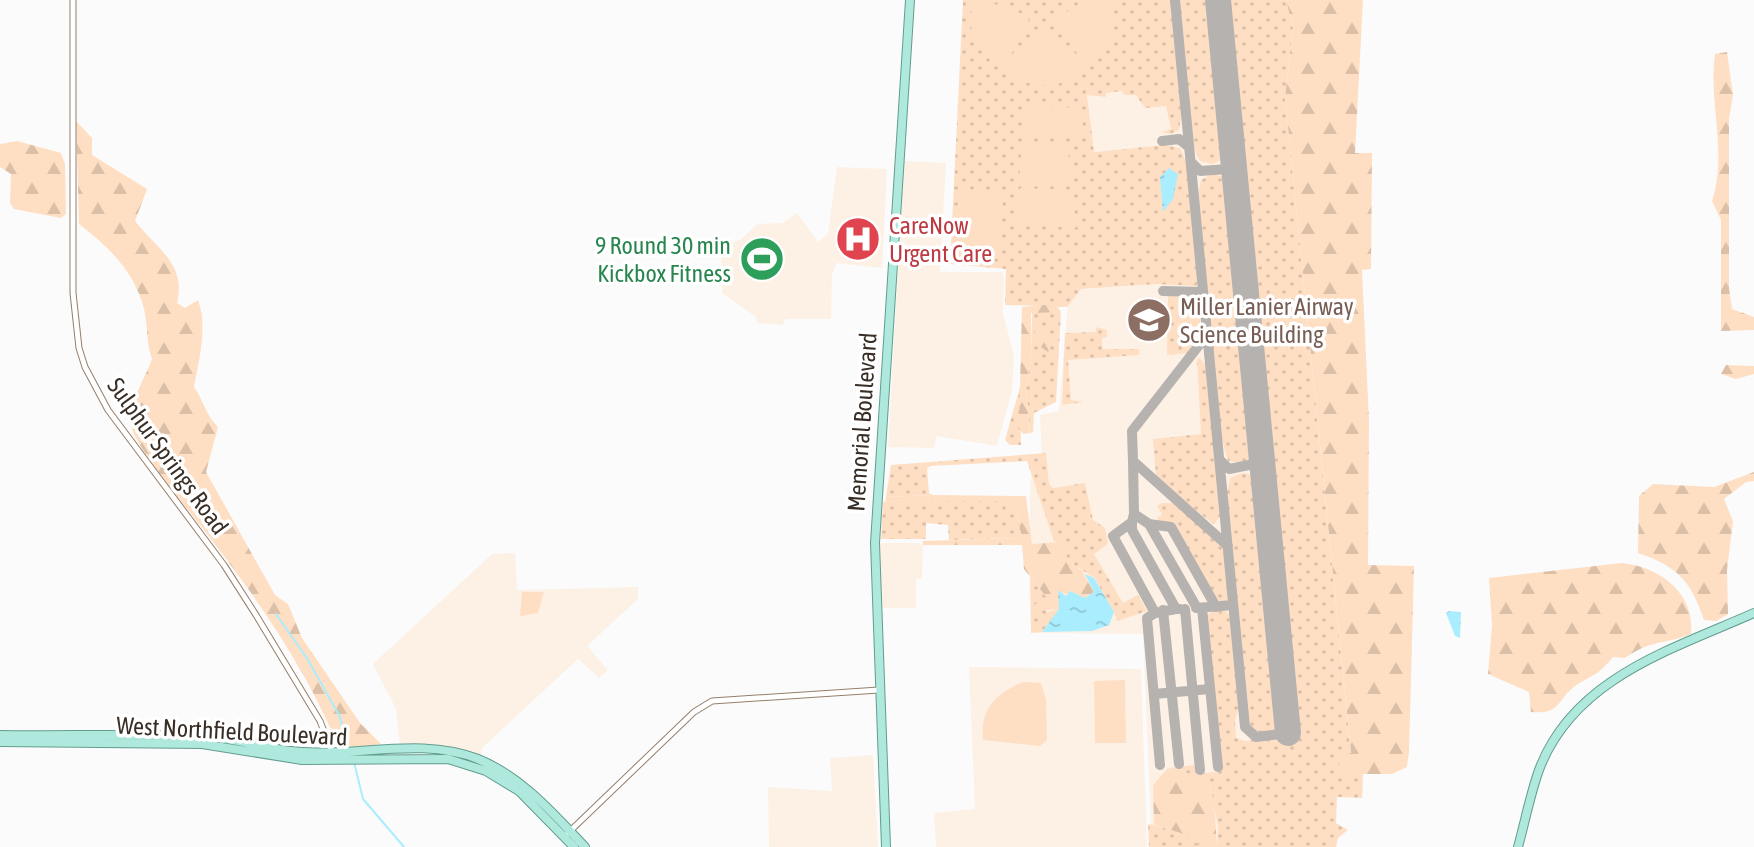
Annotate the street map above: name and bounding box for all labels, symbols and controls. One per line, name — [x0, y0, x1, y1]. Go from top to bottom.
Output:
place label: CareNow Urgent Care — [889, 212, 992, 267]
hospital icon: CareNow Urgent Care — [834, 215, 882, 263]
place label: 9 Round 30 min Kickbox Fitness — [595, 232, 731, 287]
sports icon: 9 Round 30 min Kickbox Fitness — [738, 235, 786, 283]
place label: Miller Lanier Airway Science Building — [1180, 293, 1354, 348]
school or university icon: Miller Lanier Airway Science Building — [1125, 296, 1173, 344]
street label: Memorial Boulevard — [842, 332, 882, 512]
street label: Sulphur Springs Road — [102, 373, 234, 539]
street label: West Northfield Boulevard — [116, 711, 348, 751]

